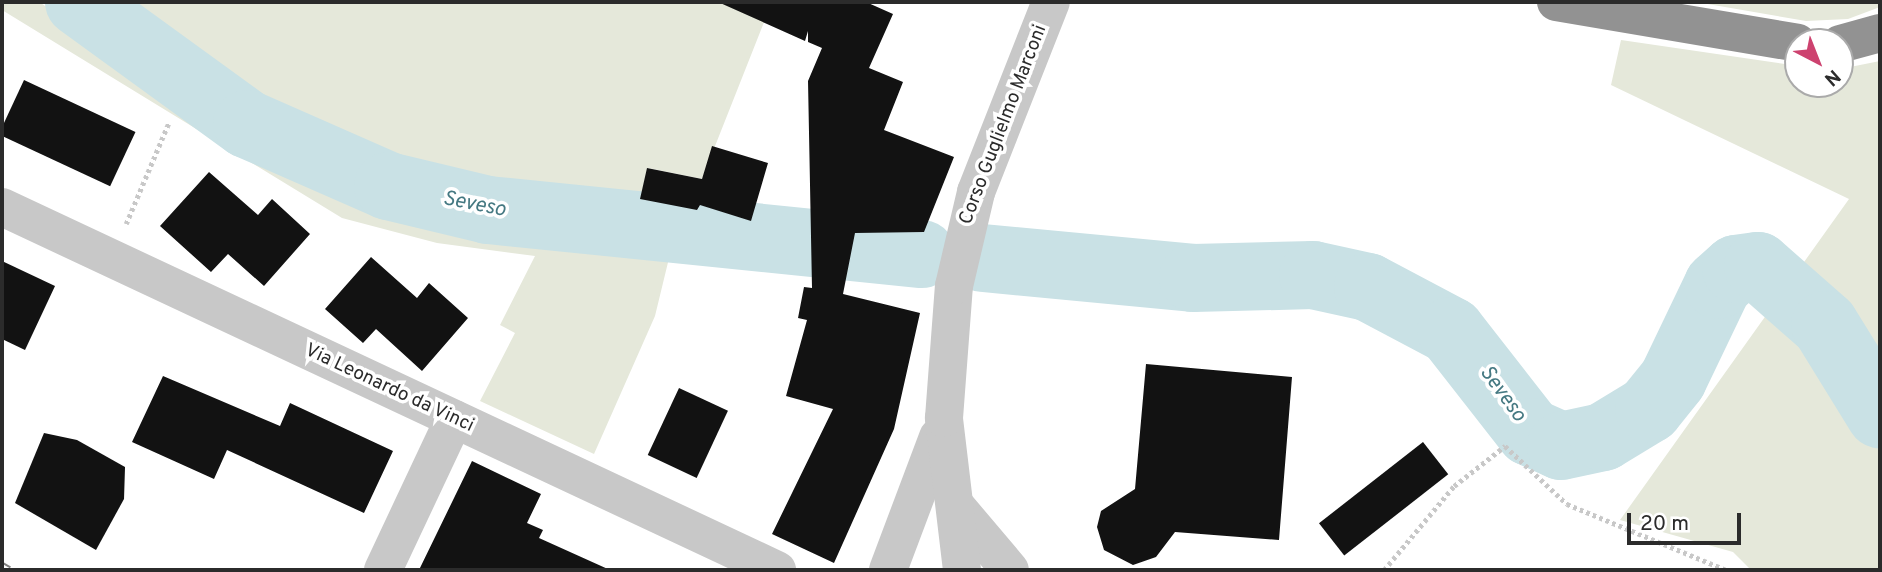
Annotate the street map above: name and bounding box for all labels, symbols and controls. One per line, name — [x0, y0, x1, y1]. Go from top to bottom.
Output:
street label: Corso Guglielmo Marconi — [955, 22, 1053, 228]
north arrow — [1784, 28, 1854, 98]
text: N — [1819, 64, 1845, 91]
water label: Seveso — [440, 187, 508, 223]
street label: Via Leonardo da Vinci — [300, 340, 478, 438]
water label: Seveso — [1473, 361, 1531, 427]
scale bar — [1630, 498, 1744, 542]
text: 20 m — [1640, 511, 1689, 538]

